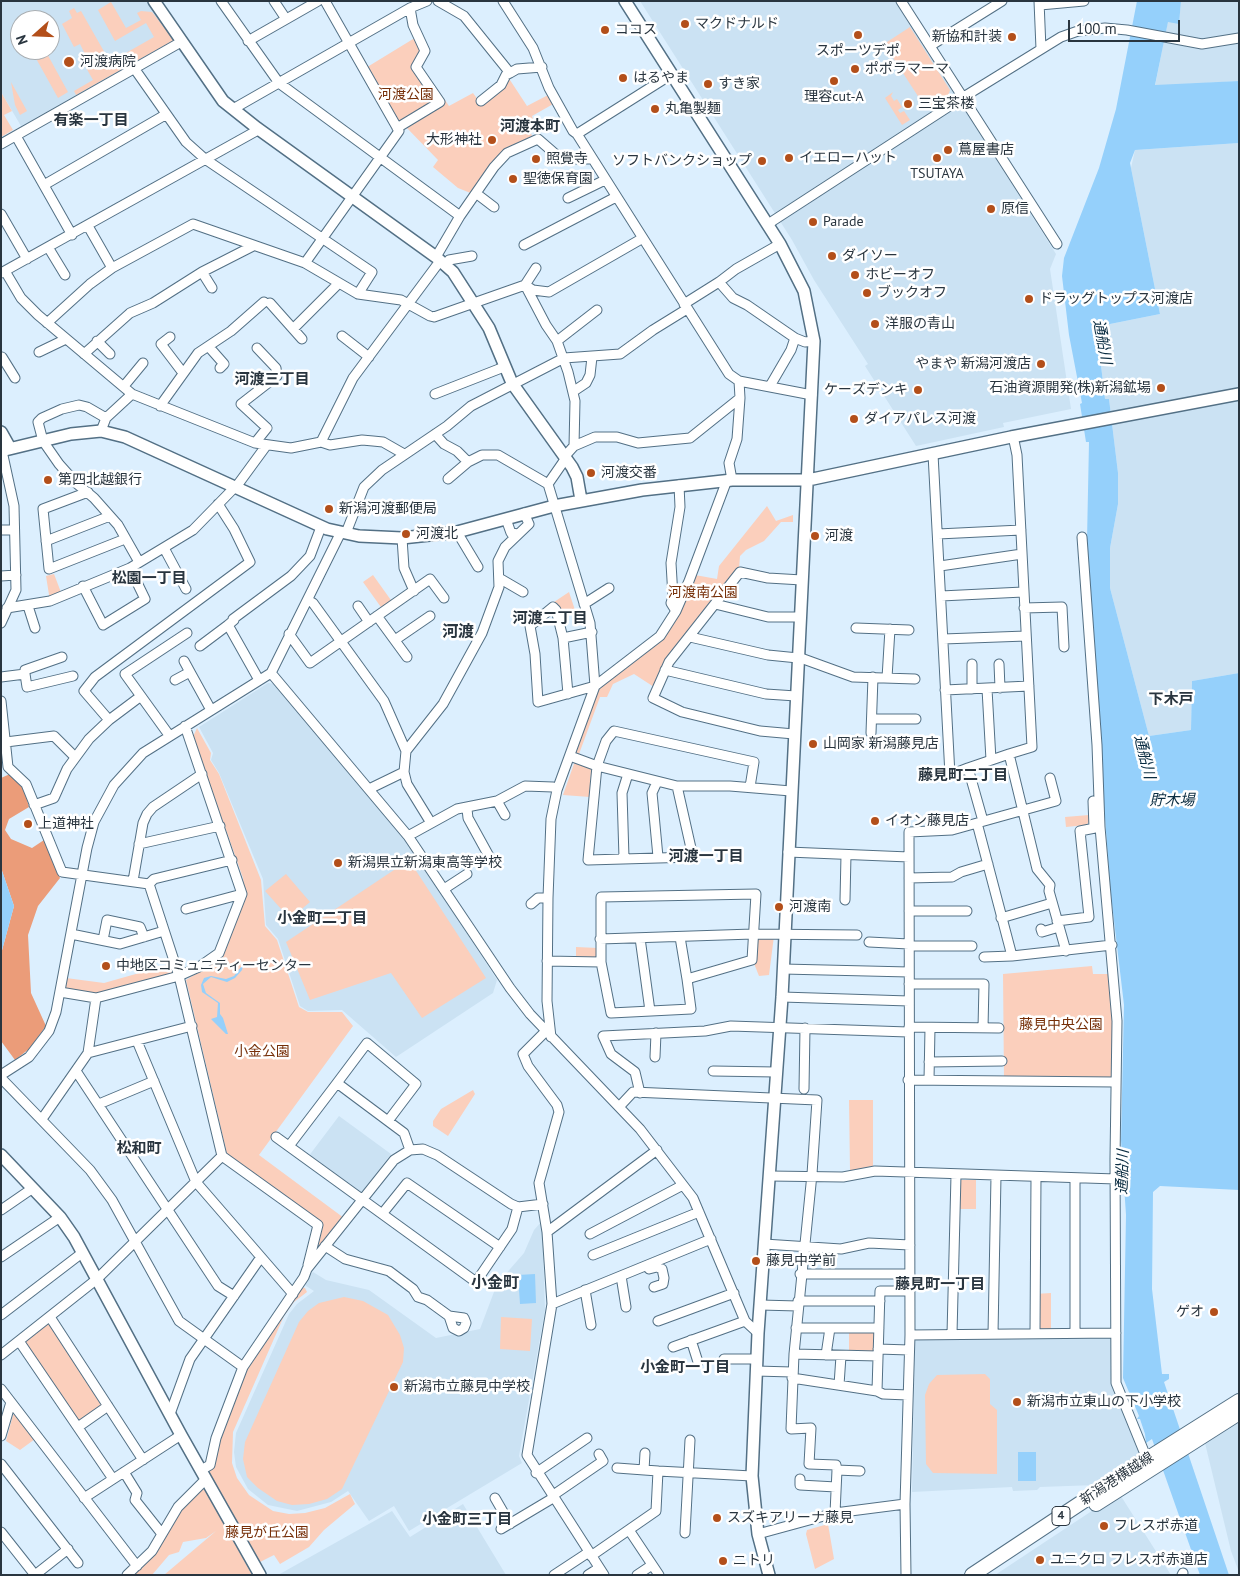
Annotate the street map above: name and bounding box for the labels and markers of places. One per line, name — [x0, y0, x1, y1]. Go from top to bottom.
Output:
place label: マクドナルド — [695, 16, 779, 32]
marker: マクドナルド — [679, 18, 691, 30]
place label: ココス — [615, 22, 657, 38]
marker: ココス — [599, 24, 611, 36]
marker: スポーツデポ — [852, 29, 864, 41]
place label: 新協和計装 — [932, 29, 1002, 45]
marker: 新協和計装 — [1006, 31, 1018, 43]
place label: スポーツデポ — [816, 43, 900, 59]
place label: 河渡病院 — [80, 54, 136, 70]
marker: 河渡病院 — [62, 55, 76, 69]
place label: ポポラマーマ — [865, 61, 949, 77]
marker: ポポラマーマ — [849, 63, 861, 75]
place label: はるやま — [633, 70, 689, 86]
marker: はるやま — [617, 72, 629, 84]
marker: 理容cut-A — [828, 75, 840, 87]
place label: すき家 — [718, 76, 760, 92]
marker: すき家 — [702, 78, 714, 90]
place label: 理容cut-A — [804, 89, 864, 105]
place label: 三宝茶楼 — [918, 96, 974, 112]
marker: 三宝茶楼 — [902, 98, 914, 110]
place label: 丸亀製麺 — [665, 101, 721, 117]
marker: 丸亀製麺 — [649, 103, 661, 115]
place label: 大形神社 — [426, 132, 482, 148]
marker: 大形神社 — [486, 134, 498, 146]
place label: 蔦屋書店 — [958, 142, 1014, 158]
marker: 蔦屋書店 — [942, 144, 954, 156]
place label: イエローハット — [799, 150, 897, 166]
place label: 照覺寺 — [546, 151, 588, 167]
marker: イエローハット — [783, 152, 795, 164]
marker: TSUTAYA — [931, 152, 943, 164]
marker: 照覺寺 — [530, 153, 542, 165]
place label: ソフトバンクショップ — [612, 153, 752, 169]
marker: ソフトバンクショップ — [756, 155, 768, 167]
place label: TSUTAYA — [910, 166, 964, 182]
place label: 聖徳保育園 — [523, 171, 593, 187]
marker: 聖徳保育園 — [507, 173, 519, 185]
place label: 原信 — [1001, 201, 1029, 217]
marker: 原信 — [985, 203, 997, 215]
place label: Parade — [823, 214, 864, 230]
marker: Parade — [807, 216, 819, 228]
place label: ダイソー — [842, 248, 898, 264]
marker: ダイソー — [826, 250, 838, 262]
place label: ホビーオフ — [865, 267, 935, 283]
marker: ホビーオフ — [849, 269, 861, 281]
place label: ブックオフ — [877, 285, 947, 301]
marker: ブックオフ — [861, 287, 873, 299]
place label: ドラッグトップス河渡店 — [1039, 291, 1193, 307]
marker: ドラッグトップス河渡店 — [1023, 293, 1035, 305]
place label: 洋服の青山 — [885, 316, 955, 332]
marker: 洋服の青山 — [869, 318, 881, 330]
place label: やまや 新潟河渡店 — [915, 356, 1031, 372]
marker: やまや 新潟河渡店 — [1035, 358, 1047, 370]
place label: 石油資源開発(株)新潟鉱場 — [989, 380, 1151, 396]
place label: ケーズデンキ — [824, 382, 908, 398]
marker: 石油資源開発(株)新潟鉱場 — [1155, 382, 1167, 394]
marker: ケーズデンキ — [912, 384, 924, 396]
place label: ダイアパレス河渡 — [864, 411, 976, 427]
marker: ダイアパレス河渡 — [848, 413, 860, 425]
place label: 河渡交番 — [601, 465, 657, 481]
marker: 河渡交番 — [585, 467, 597, 479]
place label: 第四北越銀行 — [58, 472, 142, 488]
marker: 第四北越銀行 — [42, 474, 54, 486]
place label: 新潟河渡郵便局 — [339, 501, 437, 517]
marker: 新潟河渡郵便局 — [323, 503, 335, 515]
place label: 河渡北 — [416, 526, 458, 542]
marker: 河渡北 — [400, 528, 412, 540]
place label: 河渡 — [825, 528, 853, 544]
marker: 河渡 — [809, 530, 821, 542]
place label: 山岡家 新潟藤見店 — [823, 736, 939, 752]
marker: 山岡家 新潟藤見店 — [807, 738, 819, 750]
place label: イオン藤見店 — [885, 813, 969, 829]
marker: イオン藤見店 — [869, 815, 881, 827]
place label: 上道神社 — [38, 816, 94, 832]
marker: 上道神社 — [22, 818, 34, 830]
place label: 新潟県立新潟東高等学校 — [348, 855, 502, 871]
marker: 新潟県立新潟東高等学校 — [332, 857, 344, 869]
place label: 河渡南 — [789, 899, 831, 915]
marker: 河渡南 — [773, 901, 785, 913]
place label: 中地区コミュニティーセンター — [116, 958, 312, 974]
marker: 中地区コミュニティーセンター — [100, 960, 112, 972]
place label: 藤見中学前 — [766, 1253, 836, 1269]
marker: 藤見中学前 — [750, 1255, 762, 1267]
place label: ゲオ — [1176, 1304, 1204, 1320]
marker: ゲオ — [1208, 1306, 1220, 1318]
place label: 新潟市立藤見中学校 — [404, 1379, 530, 1395]
marker: 新潟市立藤見中学校 — [388, 1381, 400, 1393]
place label: 新潟市立東山の下小学校 — [1027, 1394, 1181, 1410]
marker: 新潟市立東山の下小学校 — [1011, 1396, 1023, 1408]
place label: スズキアリーナ藤見 — [727, 1510, 853, 1526]
marker: スズキアリーナ藤見 — [711, 1512, 723, 1524]
place label: フレスポ赤道 — [1114, 1518, 1198, 1534]
marker: フレスポ赤道 — [1098, 1520, 1110, 1532]
place label: ユニクロ フレスポ赤道店 — [1050, 1552, 1208, 1568]
place label: ニトリ — [733, 1553, 775, 1569]
marker: ユニクロ フレスポ赤道店 — [1034, 1554, 1046, 1566]
marker: ニトリ — [717, 1555, 729, 1567]

